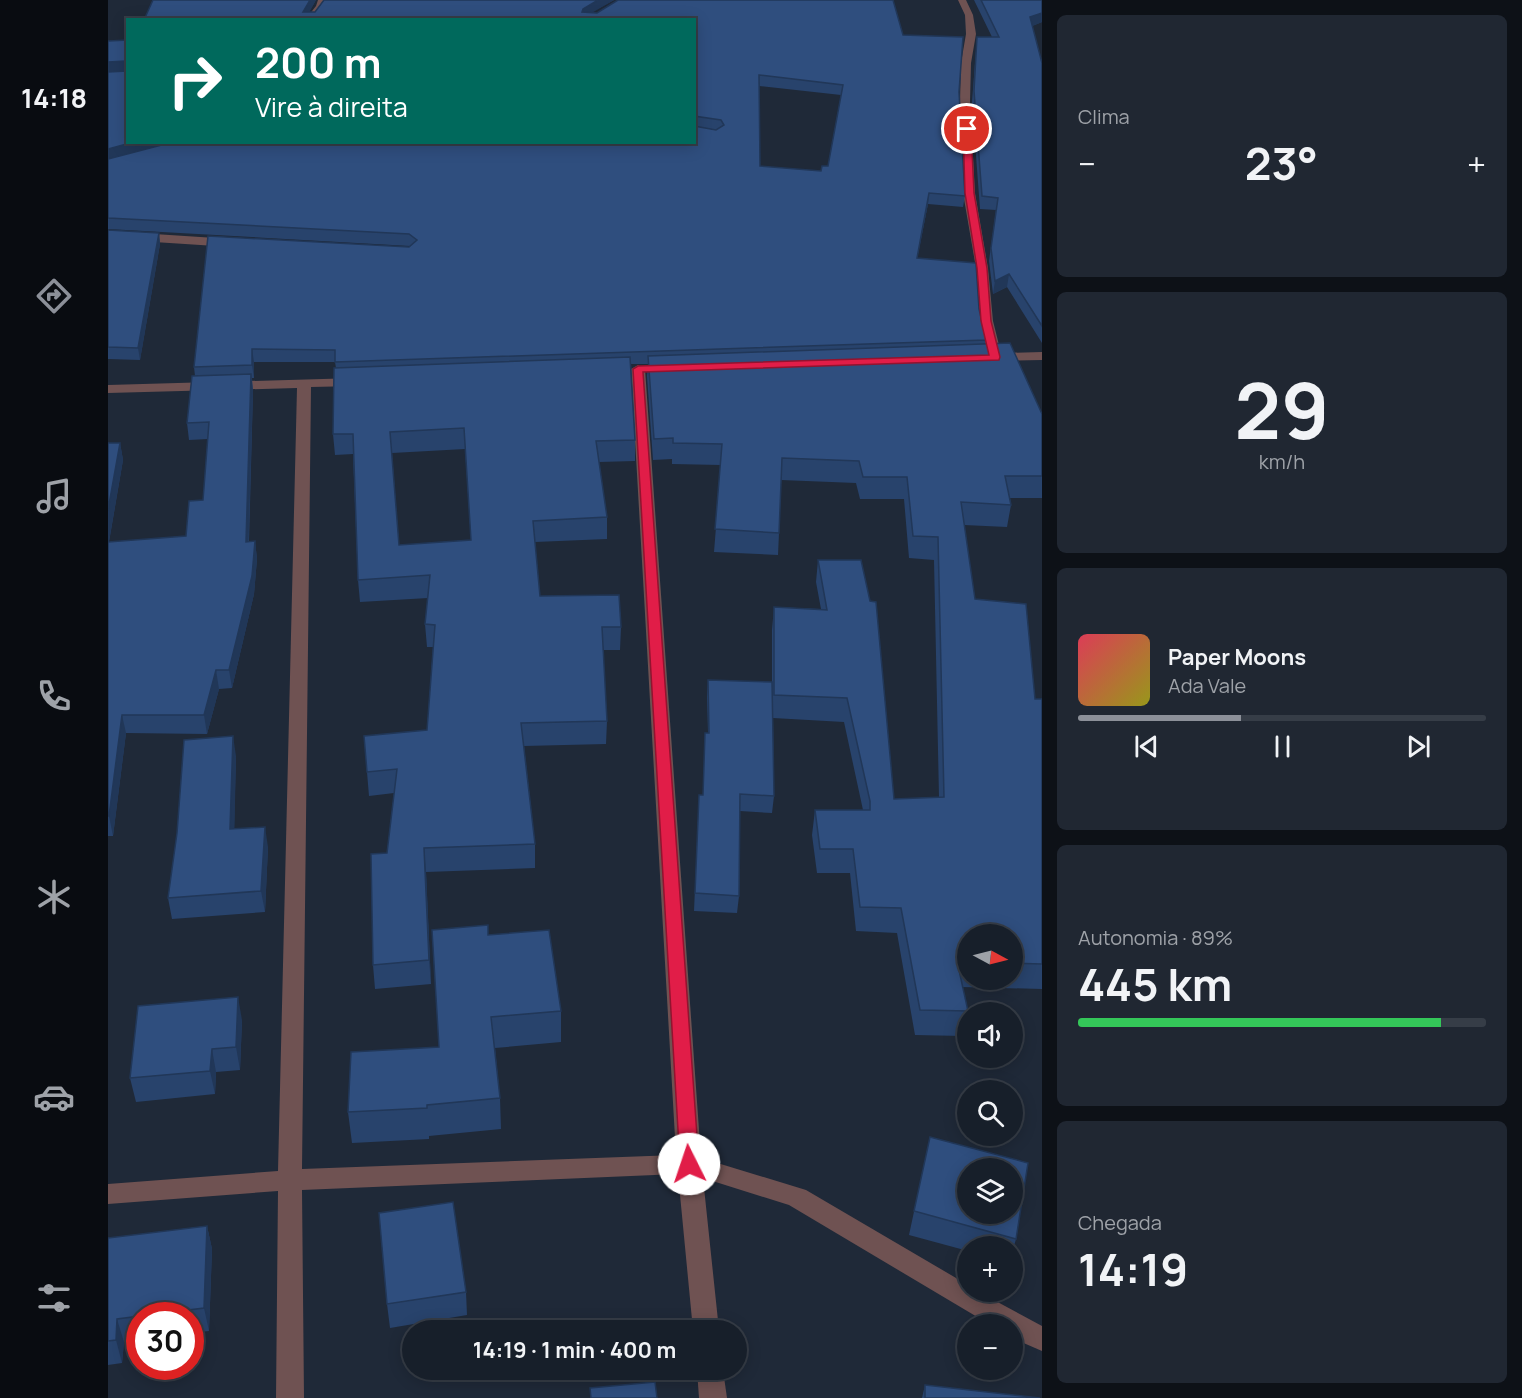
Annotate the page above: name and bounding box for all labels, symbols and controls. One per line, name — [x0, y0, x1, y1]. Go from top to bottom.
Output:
text: 200 m — [255, 33, 381, 91]
icon: right — [156, 42, 234, 120]
text: 14:18 — [21, 79, 87, 116]
text: Vire à direita — [255, 88, 408, 125]
pin — [941, 103, 992, 154]
text: Clima — [1078, 103, 1130, 130]
icon: arrive — [950, 112, 983, 145]
text: 23° — [1245, 132, 1318, 194]
text: − — [1078, 141, 1096, 186]
text: + — [1467, 141, 1486, 186]
icon: directions — [33, 275, 75, 317]
text: 29 — [1235, 356, 1329, 462]
text: km/h — [1259, 448, 1305, 475]
icon: music — [33, 475, 75, 517]
text: Paper Moons — [1168, 642, 1306, 672]
text: Ada Vale — [1168, 672, 1246, 699]
icon: phone — [33, 675, 75, 717]
icon: previous — [1130, 730, 1163, 763]
icon: pause — [1266, 730, 1299, 763]
icon: next — [1402, 730, 1435, 763]
icon: climate — [33, 876, 75, 918]
north arrow — [957, 924, 1023, 990]
map controls — [957, 924, 1023, 1380]
text: Autonomia · 89% — [1078, 924, 1233, 951]
text: 445 km — [1078, 953, 1232, 1015]
button: sound — [957, 1002, 1023, 1068]
icon: car — [33, 1076, 75, 1118]
button: search — [957, 1080, 1023, 1146]
position arrow — [657, 1132, 721, 1196]
button: layers — [957, 1158, 1023, 1224]
text: Chegada — [1078, 1209, 1162, 1236]
button: + — [957, 1236, 1023, 1302]
text: 14:19 — [1078, 1238, 1188, 1300]
icon: filters — [33, 1277, 75, 1319]
speed limit sign: 30 — [126, 1302, 204, 1380]
button: − — [957, 1314, 1023, 1380]
text: 14:19 · 1 min · 400 m — [473, 1335, 676, 1365]

